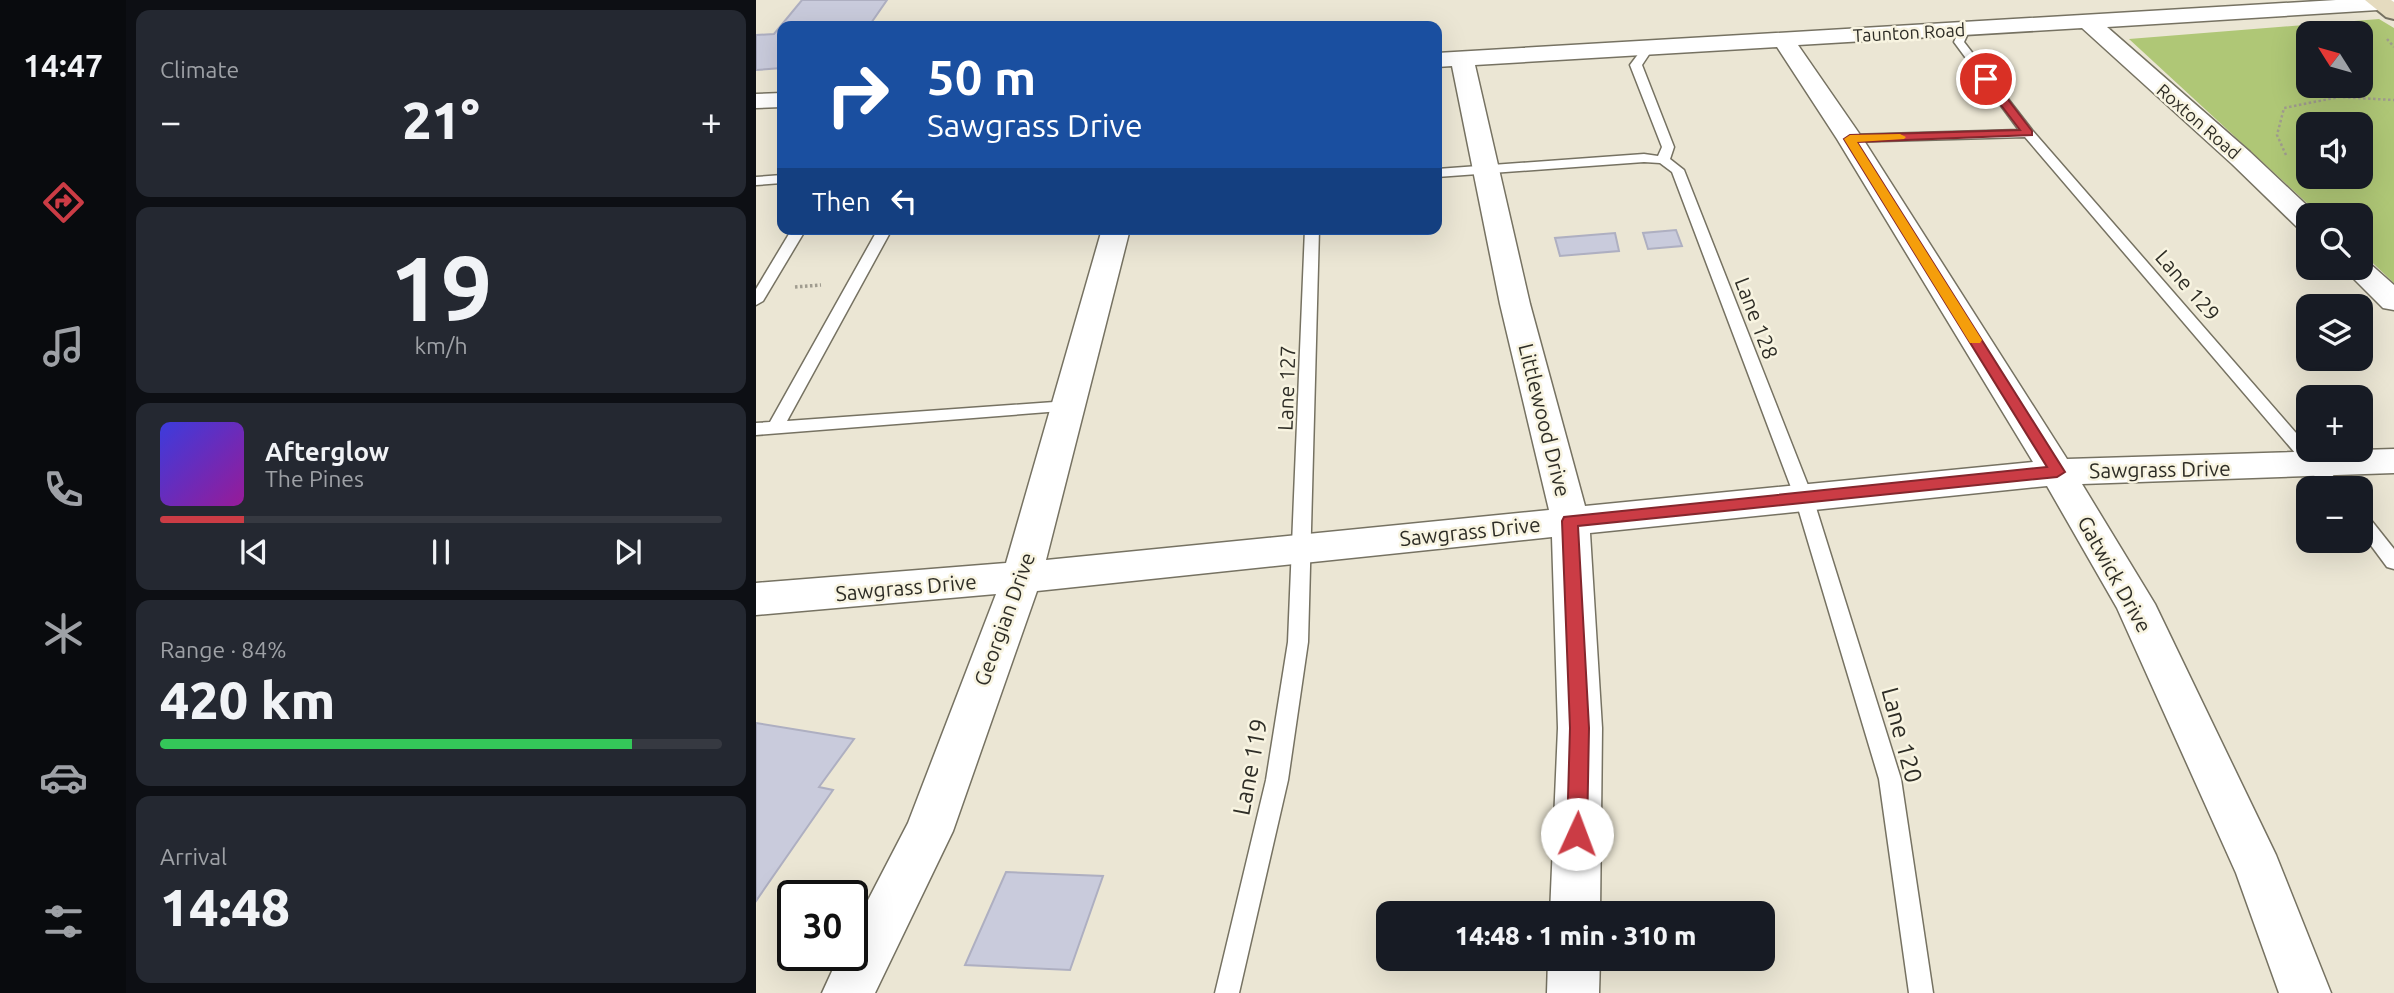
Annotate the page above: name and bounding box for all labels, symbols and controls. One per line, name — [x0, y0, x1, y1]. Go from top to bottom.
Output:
street label: Taunton Road — [1852, 19, 1966, 45]
north arrow — [2296, 21, 2373, 98]
map controls — [2296, 21, 2373, 553]
text: 14:47 — [23, 47, 103, 83]
icon: right — [812, 49, 903, 140]
text: 50 m — [927, 49, 1036, 104]
pin — [1956, 49, 2016, 109]
text: Climate — [160, 57, 239, 82]
icon: arrive — [1967, 60, 2005, 98]
street label: Roxton Road — [2153, 79, 2245, 163]
text: 21° — [402, 91, 480, 149]
text: − — [160, 100, 181, 142]
text: + — [701, 100, 722, 142]
text: Sawgrass Drive — [927, 107, 1143, 143]
button: sound — [2296, 112, 2373, 189]
icon: directions — [39, 178, 88, 227]
icon: left — [885, 182, 923, 220]
text: Then — [812, 187, 871, 216]
button: search — [2296, 203, 2373, 280]
text: 19 — [390, 236, 492, 338]
street label: Lane 129 — [2151, 245, 2225, 325]
street label: Lane 128 — [1730, 274, 1784, 362]
button: layers — [2296, 294, 2373, 371]
icon: music — [39, 322, 88, 371]
text: km/h — [414, 333, 468, 358]
street label: Littlewood Drive — [1514, 341, 1576, 499]
street label: Lane 127 — [1273, 345, 1299, 431]
button: + — [2296, 385, 2373, 462]
text: Afterglow — [265, 437, 389, 466]
street label: Sawgrass Drive — [2089, 456, 2231, 482]
icon: phone — [39, 465, 88, 514]
text: The Pines — [265, 466, 364, 491]
button: − — [2296, 476, 2373, 553]
street label: Sawgrass Drive — [1398, 512, 1542, 550]
street label: Gatwick Drive — [2073, 512, 2157, 636]
icon: previous — [235, 533, 273, 571]
icon: pause — [422, 533, 460, 571]
icon: next — [609, 533, 647, 571]
street label: Georgian Drive — [969, 549, 1039, 689]
street label: Sawgrass Drive — [834, 569, 978, 605]
icon: climate — [39, 609, 88, 658]
text: Range · 84% — [160, 637, 287, 662]
text: 420 km — [160, 671, 335, 729]
street label: Lane 120 — [1876, 684, 1928, 786]
street label: Lane 119 — [1227, 717, 1273, 817]
icon: car — [39, 753, 88, 802]
position arrow — [1540, 797, 1614, 871]
text: Arrival — [160, 844, 227, 869]
text: 14:48 — [160, 878, 290, 936]
speed limit sign: 30 — [777, 880, 868, 971]
icon: filters — [39, 897, 88, 946]
text: 14:48 · 1 min · 310 m — [1455, 921, 1696, 950]

